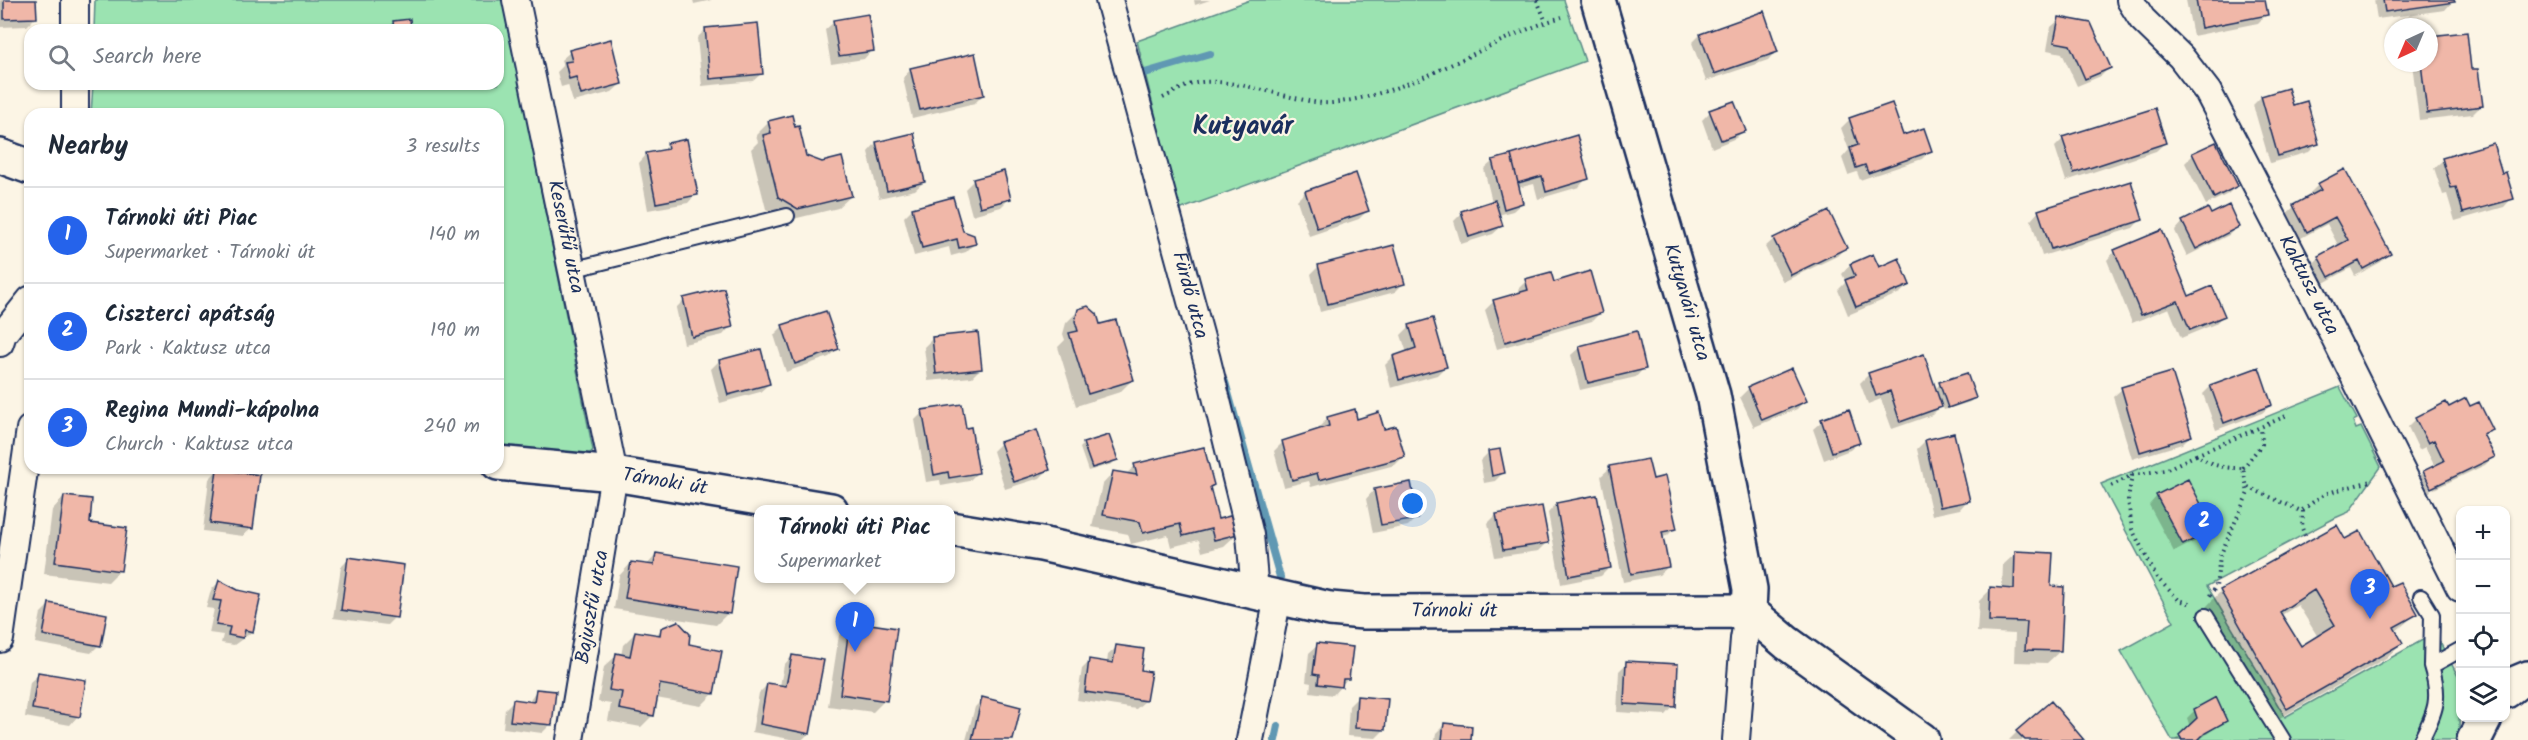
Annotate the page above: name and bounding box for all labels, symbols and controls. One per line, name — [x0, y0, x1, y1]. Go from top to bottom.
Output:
north arrow — [2384, 18, 2438, 72]
search box — [24, 24, 504, 90]
text: Search here — [93, 40, 201, 75]
icon: search — [45, 41, 78, 74]
district label: Kutyavár — [1193, 106, 1295, 148]
text: Nearby — [48, 126, 128, 168]
text: 3 results — [406, 131, 480, 163]
street label: Keserűfű utca — [538, 177, 592, 297]
text: Tárnoki úti Piac — [105, 202, 258, 237]
text: 1 — [64, 219, 71, 251]
text: 140 m — [429, 219, 480, 251]
street label: Kaktusz utca — [2269, 230, 2347, 341]
text: Supermarket · Tárnoki út — [105, 237, 315, 269]
street label: Kutyavári utca — [1654, 240, 1718, 365]
street label: Fürdő utca — [1162, 248, 1217, 343]
text: Ciszterci apátság — [105, 298, 275, 333]
text: 2 — [62, 315, 73, 347]
text: 190 m — [430, 315, 480, 347]
text: Park · Kaktusz utca — [105, 333, 271, 365]
text: Regina Mundi-kápolna — [105, 394, 319, 429]
text: 3 — [62, 411, 73, 443]
text: 240 m — [423, 411, 480, 443]
text: Church · Kaktusz utca — [105, 429, 293, 461]
street label: Tárnoki út — [620, 460, 710, 505]
your location — [1398, 489, 1427, 518]
pin: 2 — [2184, 502, 2224, 552]
popup — [754, 505, 955, 583]
map controls — [2456, 506, 2510, 722]
button: + — [2456, 506, 2510, 560]
text: Tárnoki úti Piac — [778, 511, 931, 546]
text: Supermarket — [778, 546, 881, 578]
street label: Bajuszfű utca — [567, 548, 619, 666]
button: − — [2456, 560, 2510, 614]
pin: 3 — [2350, 570, 2390, 619]
street label: Tárnoki út — [1411, 596, 1498, 628]
pin: 1 — [836, 602, 874, 652]
button: locate — [2456, 614, 2510, 668]
button: layers — [2456, 668, 2510, 722]

